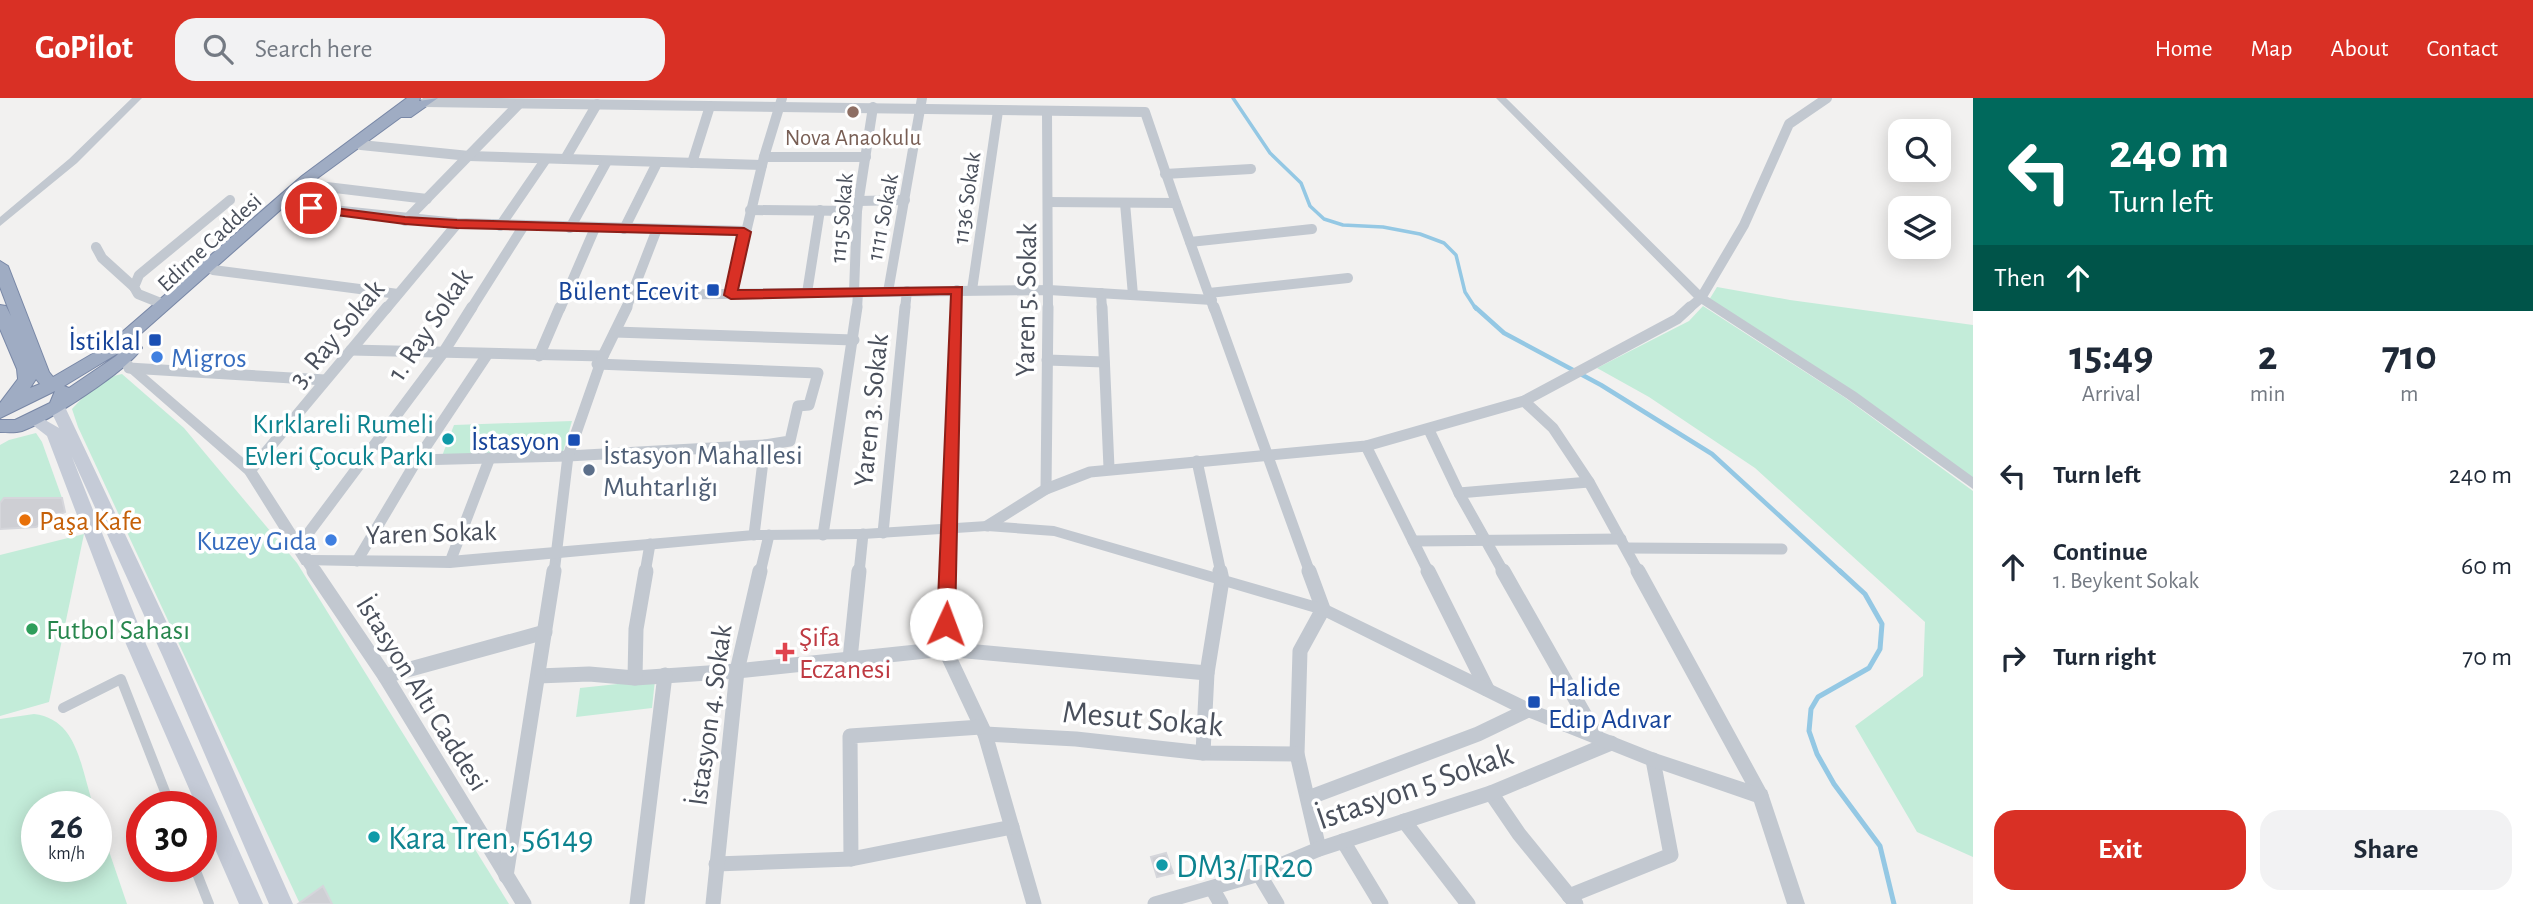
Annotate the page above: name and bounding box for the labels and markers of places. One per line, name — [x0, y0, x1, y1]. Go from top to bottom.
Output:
marker: Nova Anaokulu — [845, 104, 861, 120]
place label: Nova Anaokulu — [785, 127, 921, 150]
pin — [281, 178, 341, 238]
place label: Bülent Ecevit — [558, 278, 699, 306]
marker: Bülent Ecevit — [705, 282, 721, 298]
place label: İstiklal — [68, 326, 141, 356]
marker: İstiklal — [147, 332, 163, 348]
place label: Migros — [171, 345, 247, 373]
marker: Migros — [149, 349, 165, 365]
place label: Kırklareli Rumeli Evleri Çocuk Parkı — [244, 411, 434, 471]
place label: İstasyon — [471, 426, 560, 456]
marker: Kırklareli Rumeli Evleri Çocuk Parkı — [440, 431, 456, 447]
marker: İstasyon — [566, 432, 582, 448]
place label: İstasyon Mahallesi Muhtarlığı — [603, 440, 803, 502]
marker: İstasyon Mahallesi Muhtarlığı — [581, 462, 597, 478]
place label: Paşa Kafe — [39, 508, 142, 536]
marker: Paşa Kafe — [17, 512, 33, 528]
place label: Kuzey Gıda — [196, 528, 317, 556]
marker: Kuzey Gıda — [323, 532, 339, 548]
place label: Futbol Sahası — [46, 617, 190, 645]
marker: Futbol Sahası — [24, 621, 40, 637]
place label: Şifa Eczanesi — [799, 624, 891, 684]
marker: Şifa Eczanesi — [777, 644, 793, 660]
place label: Halide Edip Adıvar — [1548, 674, 1671, 734]
marker: Halide Edip Adıvar — [1526, 694, 1542, 710]
place label: Kara Tren, 56149 — [388, 823, 594, 856]
marker: Kara Tren, 56149 — [366, 829, 382, 845]
place label: DM3/TR20 — [1176, 851, 1313, 884]
marker: DM3/TR20 — [1154, 857, 1170, 873]

